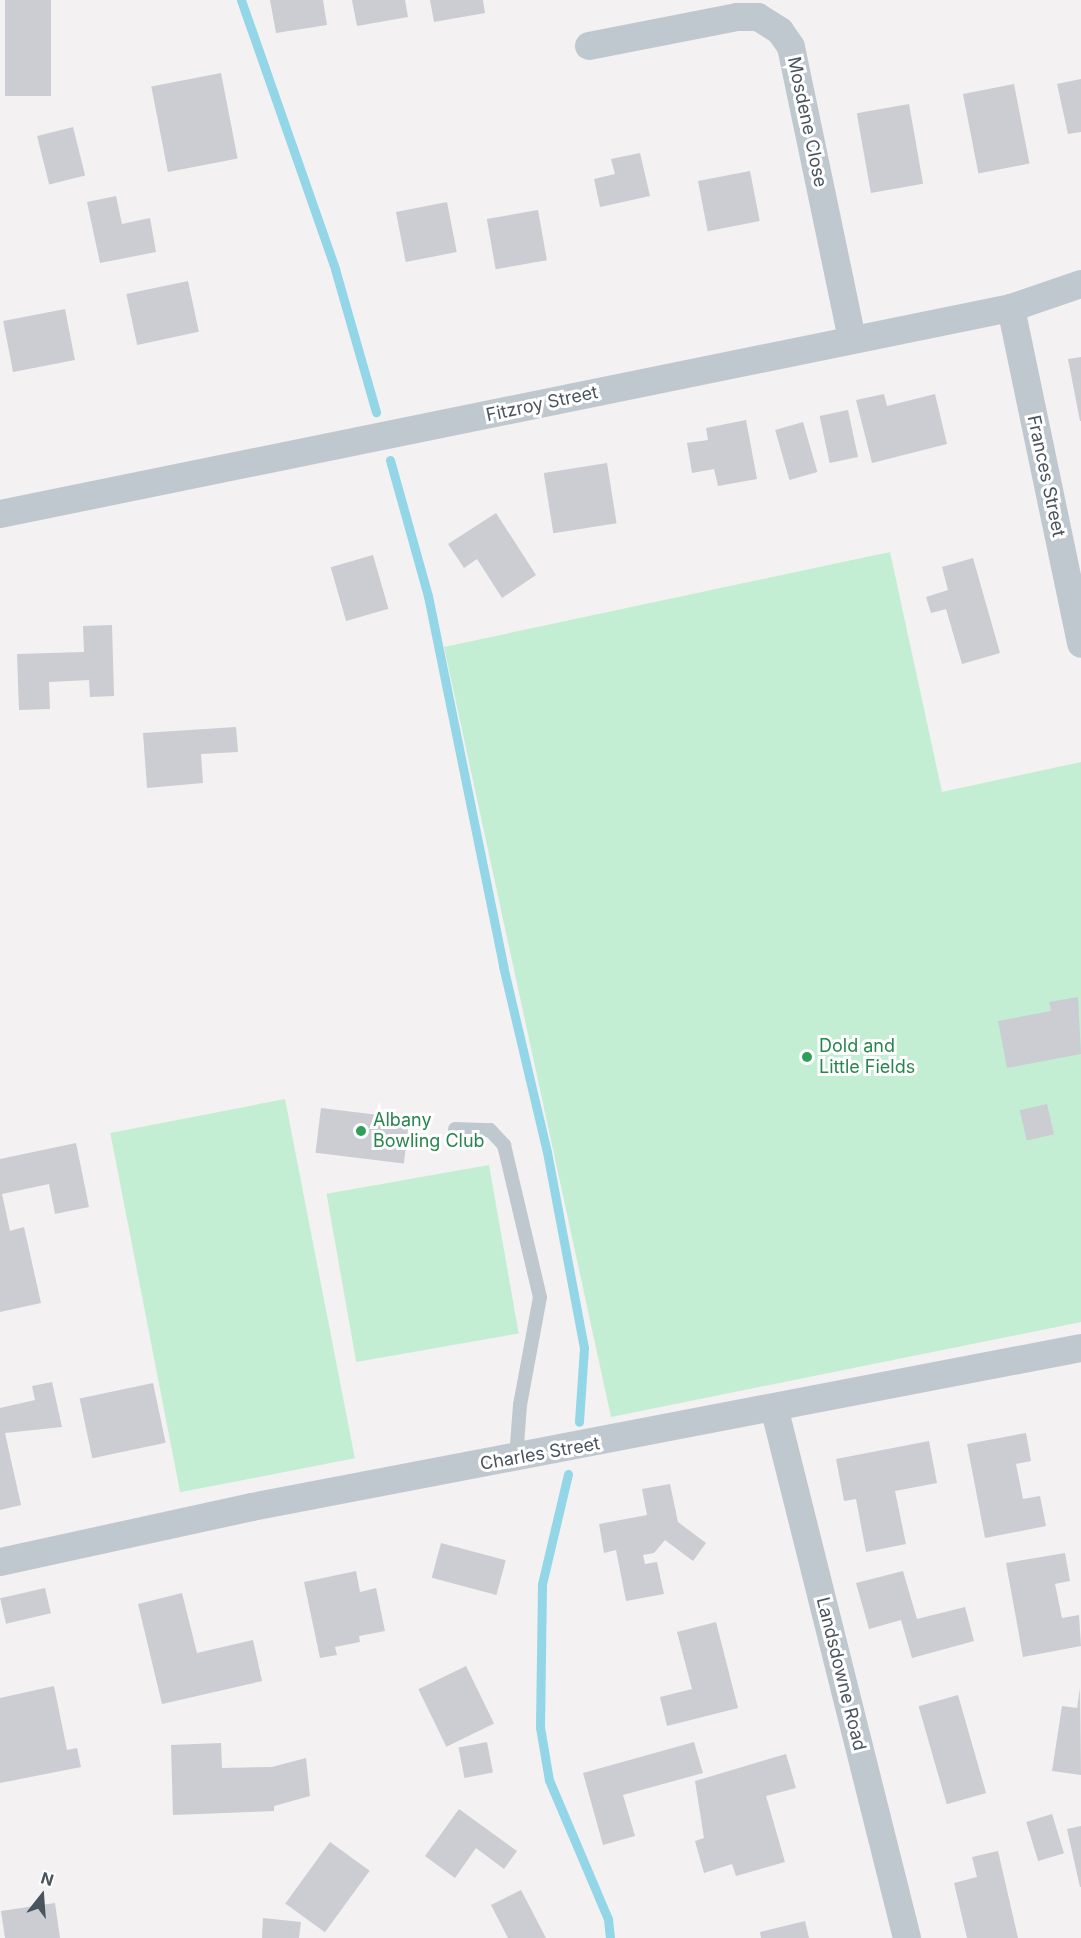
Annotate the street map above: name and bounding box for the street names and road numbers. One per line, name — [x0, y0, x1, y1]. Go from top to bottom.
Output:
street label: Mosdene Close — [783, 55, 831, 189]
street label: Fitzroy Street — [484, 382, 600, 426]
street label: Frances Street — [1023, 413, 1069, 539]
street label: Charles Street — [478, 1433, 602, 1475]
street label: Landsdowne Road — [811, 1595, 871, 1753]

